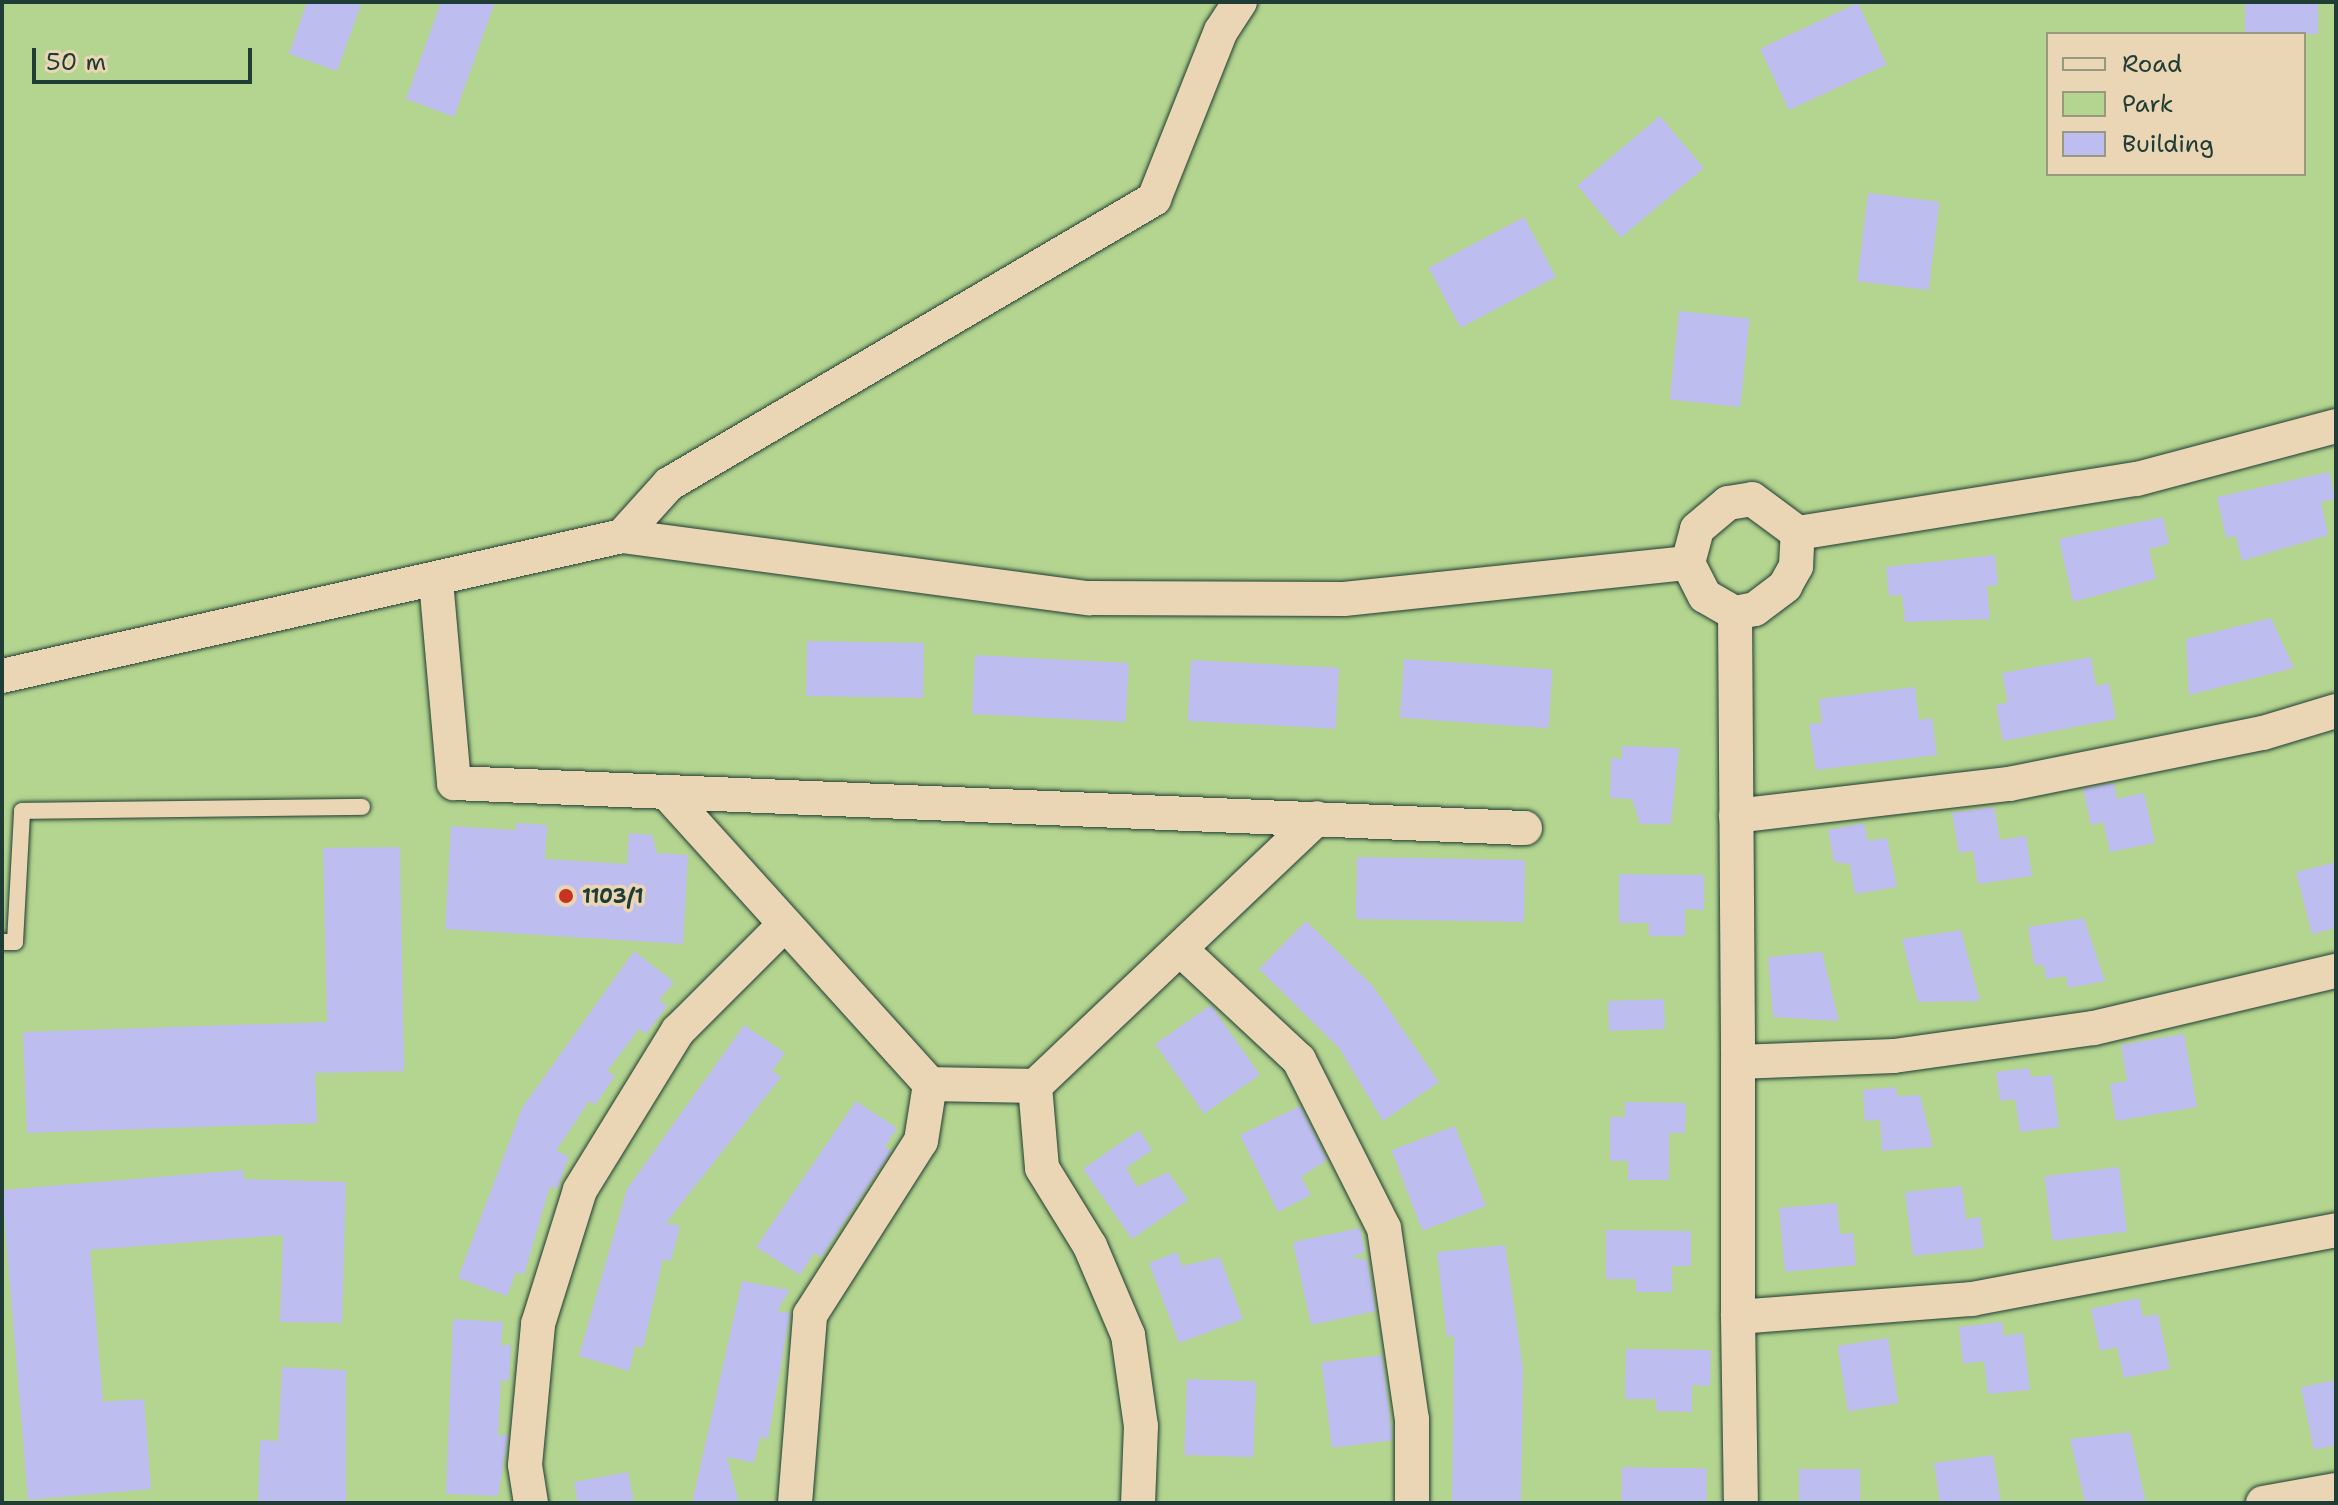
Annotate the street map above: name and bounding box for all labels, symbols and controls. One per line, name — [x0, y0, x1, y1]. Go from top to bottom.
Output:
scale bar — [36, 32, 256, 82]
legend — [2046, 32, 2306, 176]
text: 50 m — [46, 46, 106, 78]
text: Road — [2122, 48, 2182, 80]
text: Park — [2122, 88, 2174, 120]
text: Building — [2122, 128, 2214, 160]
place label: 1103/1 — [582, 884, 644, 908]
marker: 1103/1 — [557, 887, 575, 905]

